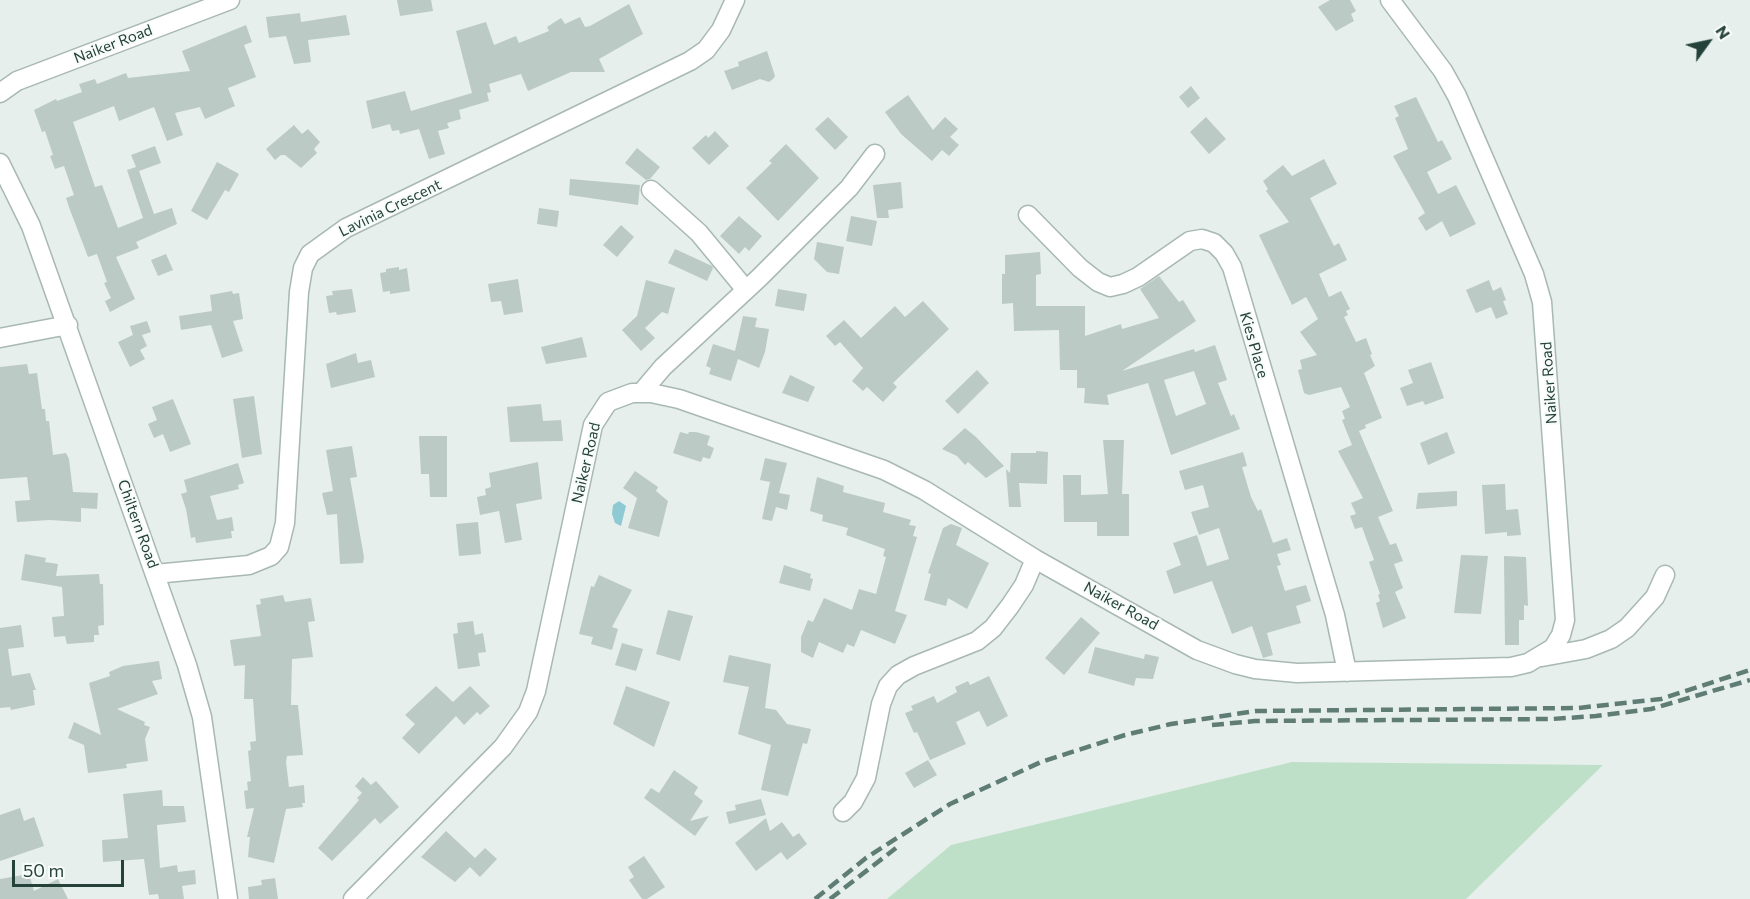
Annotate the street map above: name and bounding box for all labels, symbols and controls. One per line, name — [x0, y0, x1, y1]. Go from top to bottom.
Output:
north arrow — [1678, 12, 1738, 72]
street label: Naiker Road — [71, 21, 155, 67]
text: N — [1712, 22, 1735, 42]
street label: Lavinia Crescent — [336, 175, 444, 241]
street label: Kies Place — [1236, 310, 1272, 380]
street label: Naiker Road — [1537, 341, 1561, 425]
street label: Naiker Road — [568, 421, 604, 505]
street label: Chiltern Road — [114, 477, 162, 571]
street label: Naiker Road — [1081, 578, 1161, 634]
scale bar — [15, 848, 128, 886]
text: 50 m — [23, 859, 64, 881]

